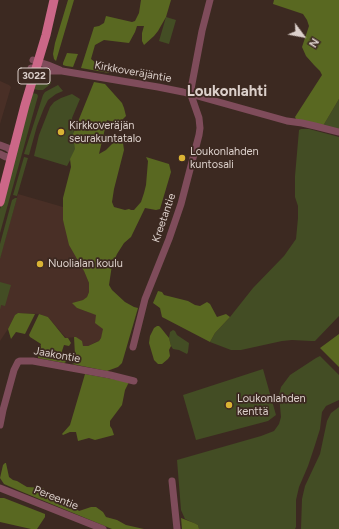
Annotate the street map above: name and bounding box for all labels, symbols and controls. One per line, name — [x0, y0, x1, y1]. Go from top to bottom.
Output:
north arrow — [283, 16, 323, 56]
text: N — [306, 36, 321, 50]
street label: Kirkkoveräjäntie — [93, 59, 173, 85]
road number: 3022 — [18, 68, 50, 84]
district label: Loukonlahti — [187, 83, 267, 101]
place label: Kirkkoveräjän seurakuntatalo — [69, 119, 141, 145]
marker: Kirkkoveräjän seurakuntatalo — [56, 127, 66, 137]
place label: Loukonlahden kuntosali — [190, 145, 259, 171]
marker: Loukonlahden kuntosali — [177, 153, 187, 163]
street label: Kreetantie — [149, 192, 179, 244]
place label: Nuolialan koulu — [48, 257, 123, 271]
marker: Nuolialan koulu — [35, 259, 45, 269]
street label: Jaakontie — [33, 344, 81, 366]
place label: Loukonlahden kenttä — [237, 392, 306, 418]
marker: Loukonlahden kenttä — [224, 400, 234, 410]
street label: Pereentie — [32, 483, 80, 513]

